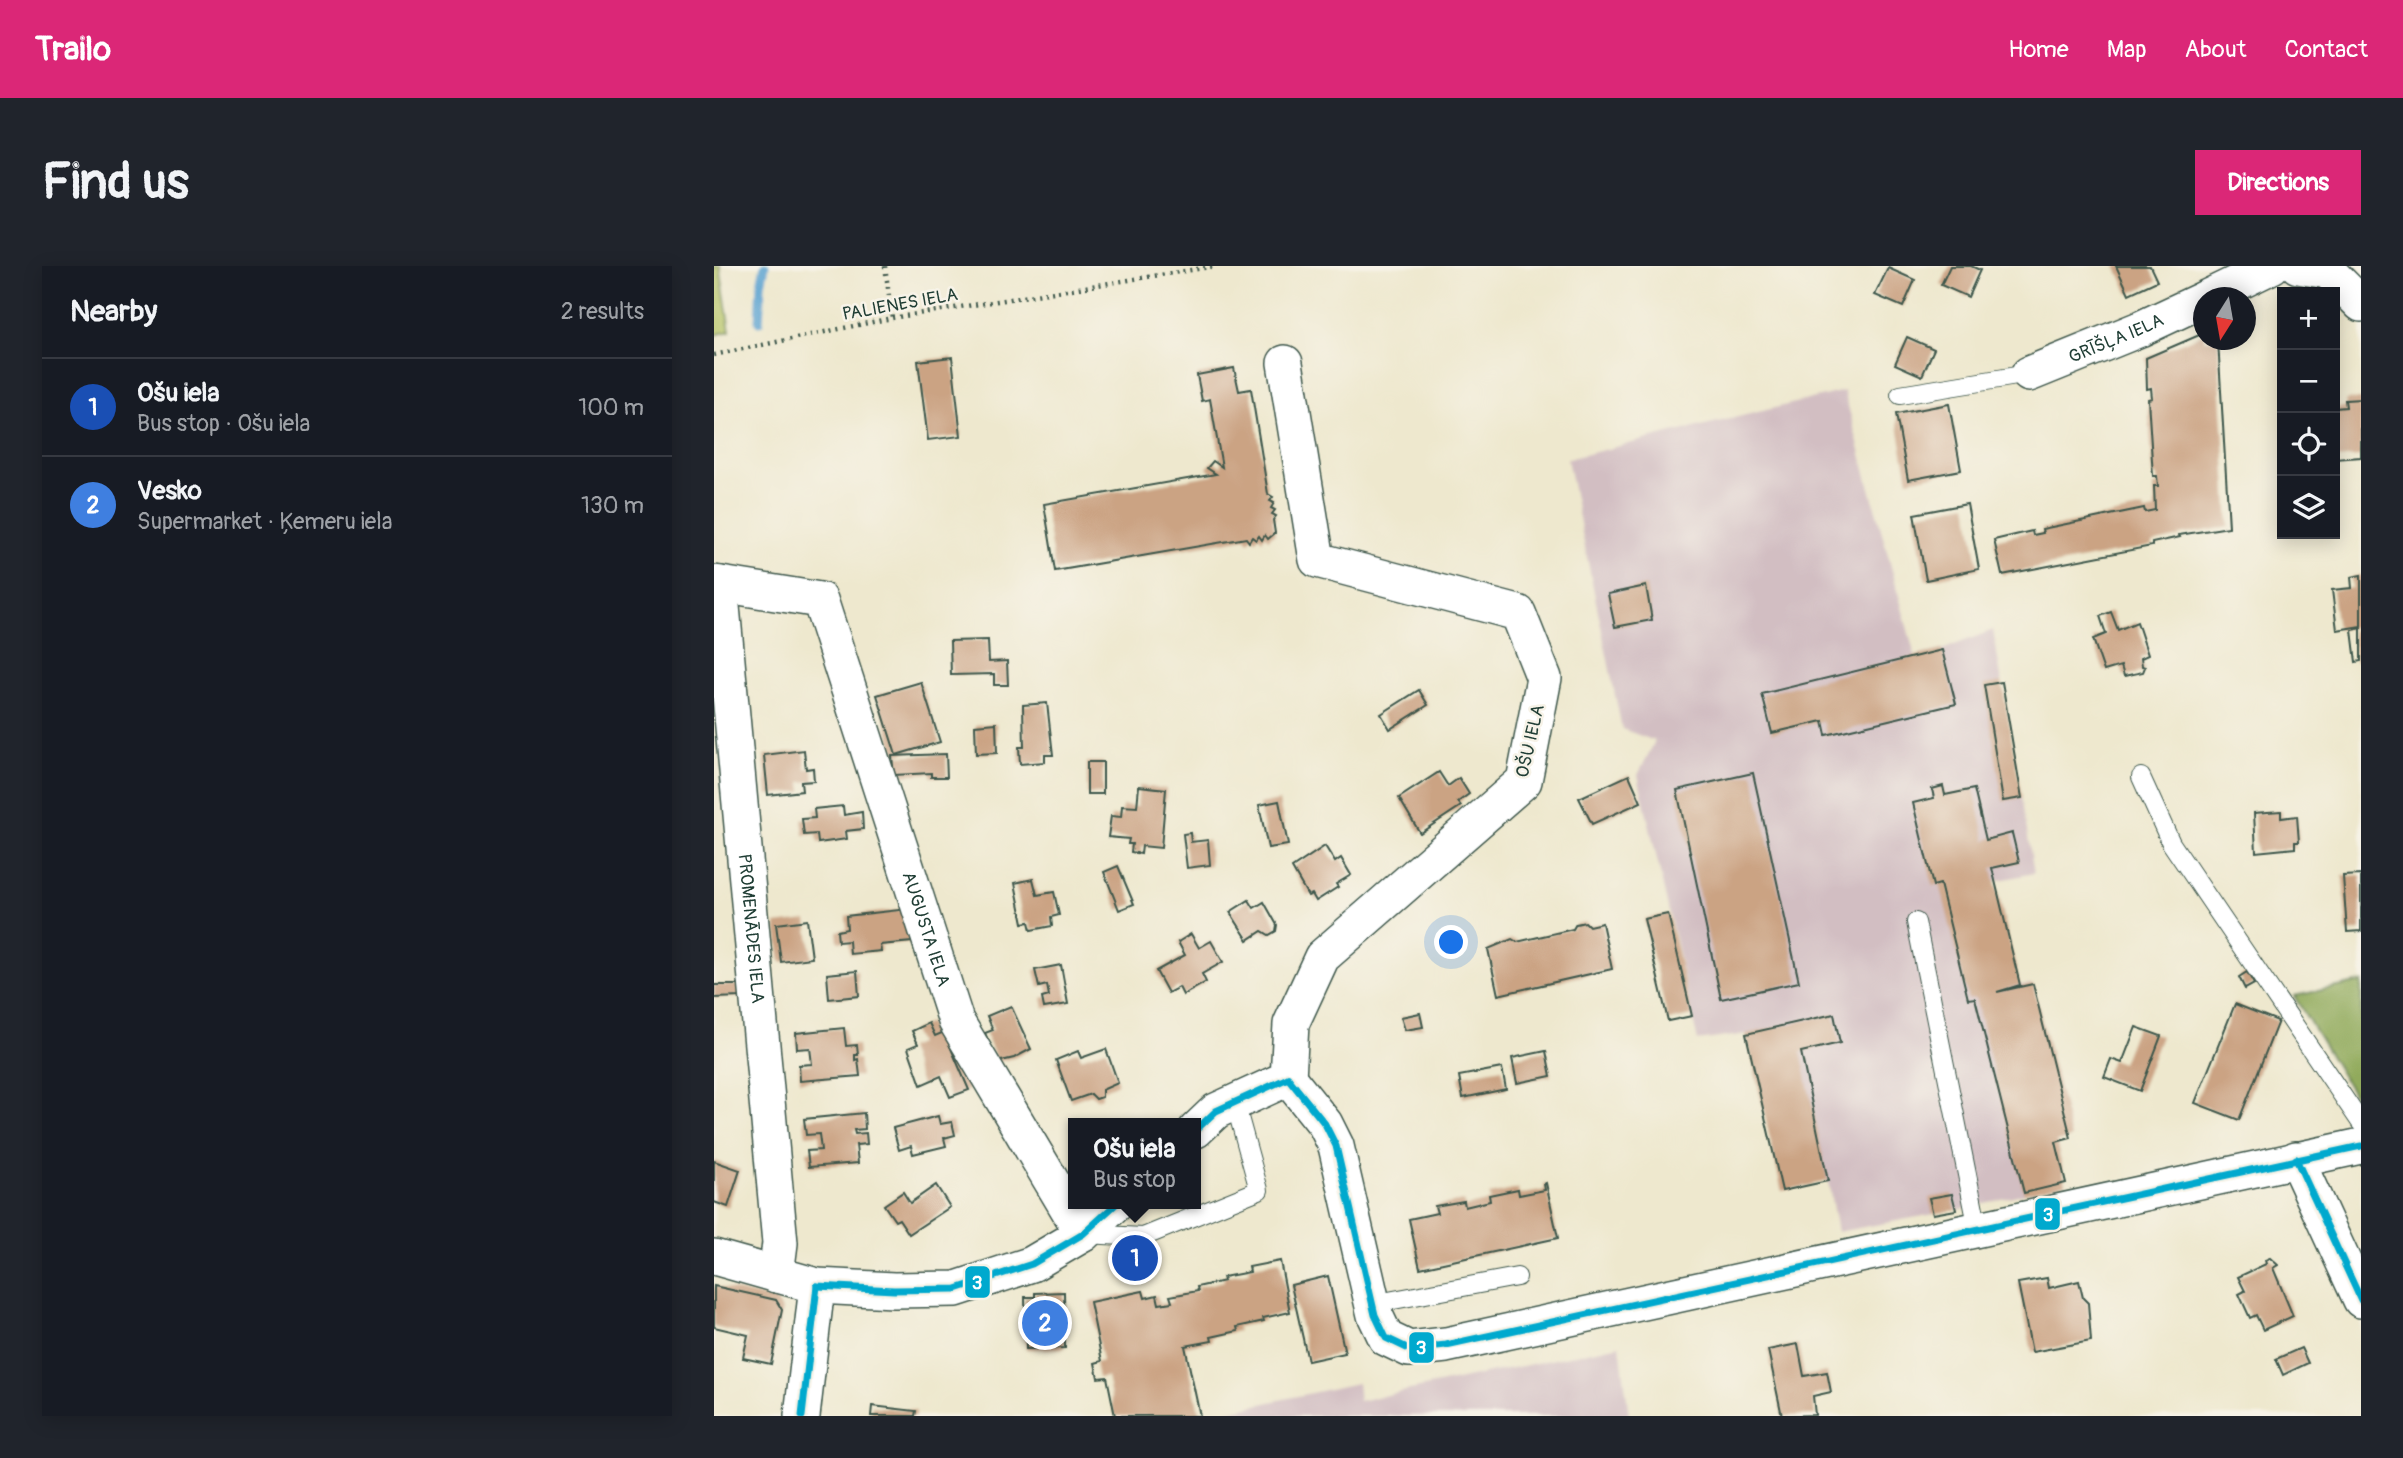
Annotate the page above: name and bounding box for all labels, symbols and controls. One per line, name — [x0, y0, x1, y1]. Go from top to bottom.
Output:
text: Trailo — [35, 29, 111, 70]
text: Home — [2008, 35, 2069, 64]
text: Map — [2107, 35, 2147, 64]
text: About — [2185, 35, 2247, 64]
text: Contact — [2285, 35, 2368, 64]
button: Directions — [2195, 150, 2361, 215]
text: Find us — [42, 152, 189, 213]
street label: PALIENES IELA — [841, 283, 960, 326]
north arrow — [2193, 287, 2256, 350]
map controls — [2277, 287, 2340, 539]
button: + — [2277, 287, 2340, 350]
text: Nearby — [70, 293, 157, 330]
text: 2 results — [561, 297, 644, 326]
street label: GRĪŠĻA IELA — [2065, 308, 2168, 369]
button: − — [2277, 350, 2340, 413]
text: Ošu iela — [137, 377, 220, 409]
text: 1 — [89, 393, 98, 422]
text: 100 m — [578, 393, 644, 422]
text: Bus stop · Ošu iela — [137, 409, 310, 438]
button: locate — [2277, 413, 2340, 476]
text: Vesko — [137, 475, 202, 507]
button: layers — [2277, 476, 2340, 539]
text: 2 — [87, 491, 99, 520]
text: 130 m — [581, 491, 644, 520]
text: Supermarket · Ķemeru iela — [137, 507, 392, 536]
street label: OŠU IELA — [1510, 702, 1550, 780]
street label: PROMENĀDES IELA — [733, 853, 769, 1005]
street label: AUGUSTA IELA — [896, 869, 955, 990]
your location — [1434, 925, 1468, 959]
popup — [1068, 1118, 1201, 1209]
text: Ošu iela — [1093, 1133, 1176, 1165]
text: Bus stop — [1093, 1165, 1176, 1194]
line badge: 3 — [2034, 1197, 2061, 1231]
text: 3 — [2043, 1203, 2053, 1227]
pin: 1 — [1112, 1232, 1158, 1284]
line badge: 3 — [964, 1265, 991, 1299]
text: 3 — [972, 1271, 982, 1295]
pin: 2 — [1022, 1297, 1068, 1349]
line badge: 3 — [1408, 1331, 1435, 1364]
text: 3 — [1416, 1336, 1426, 1360]

